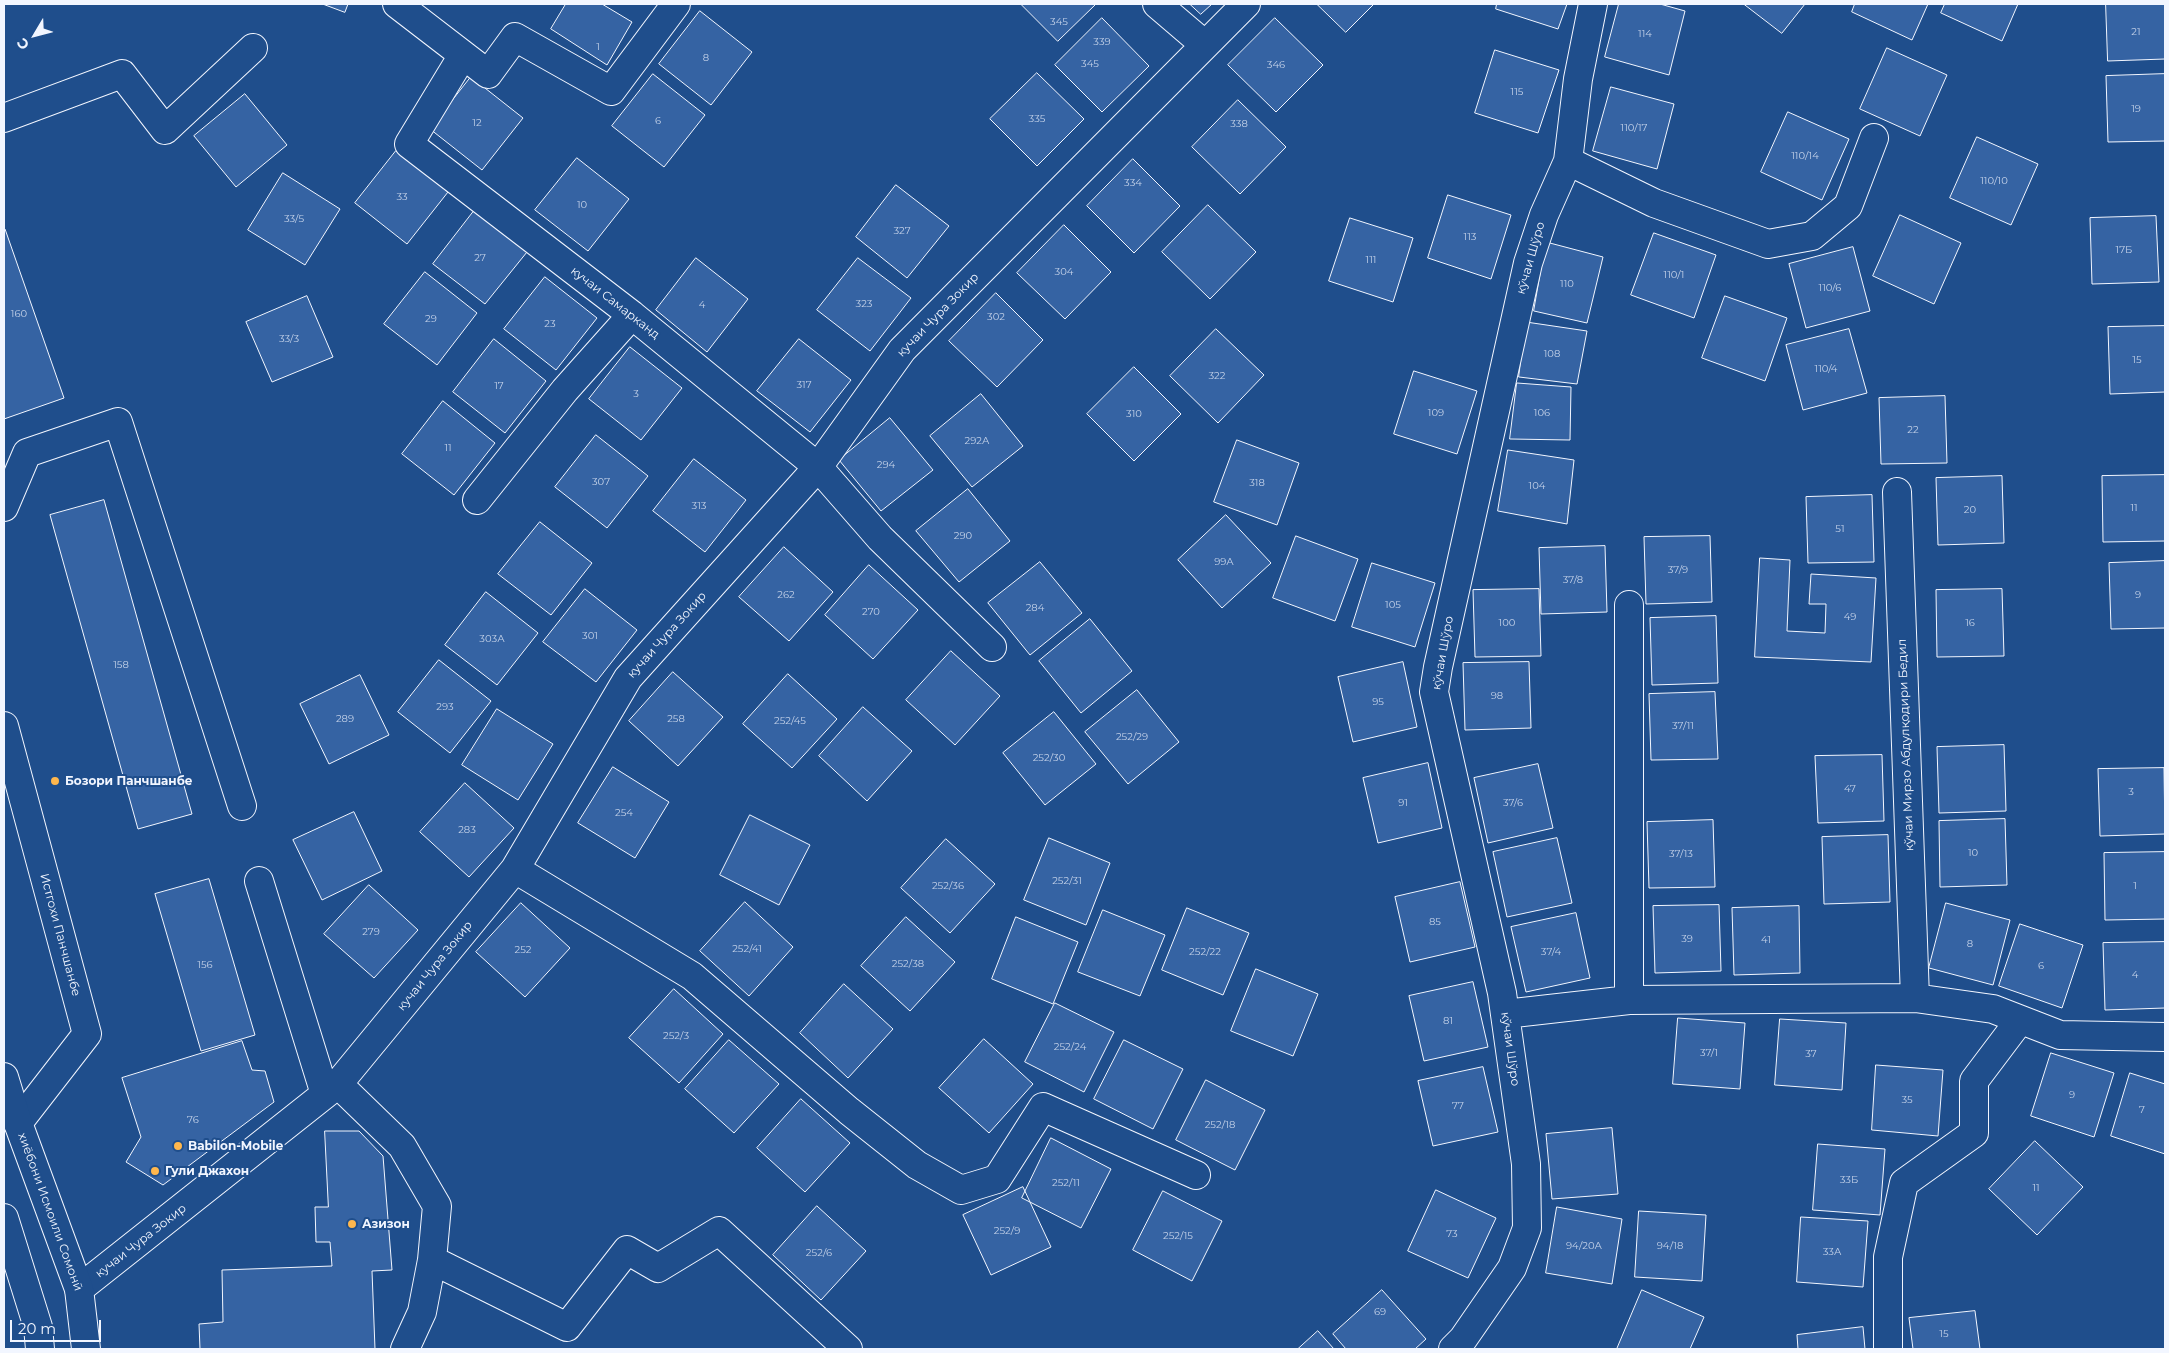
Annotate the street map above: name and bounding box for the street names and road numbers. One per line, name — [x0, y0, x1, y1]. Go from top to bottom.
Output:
street label: кўчаи Шўро — [1514, 220, 1548, 296]
street label: кучаи Самарканд — [568, 264, 662, 342]
street label: кучаи Чура Зокир — [894, 270, 982, 360]
street label: кучаи Чура Зокир — [624, 589, 710, 681]
street label: кўчаи Шўро — [1429, 615, 1457, 691]
street label: кўчаи Мирзо Абдулқодири Бедил — [1895, 639, 1917, 851]
street label: Истгохи Панчшанбе — [37, 872, 83, 998]
street label: кучаи Чура Зокир — [394, 918, 476, 1014]
street label: кўчаи Шўро — [1498, 1011, 1522, 1087]
street label: хиёбони Исмоили Сомонӣ — [15, 1131, 85, 1293]
street label: кучаи Чура Зокир — [93, 1201, 189, 1281]

